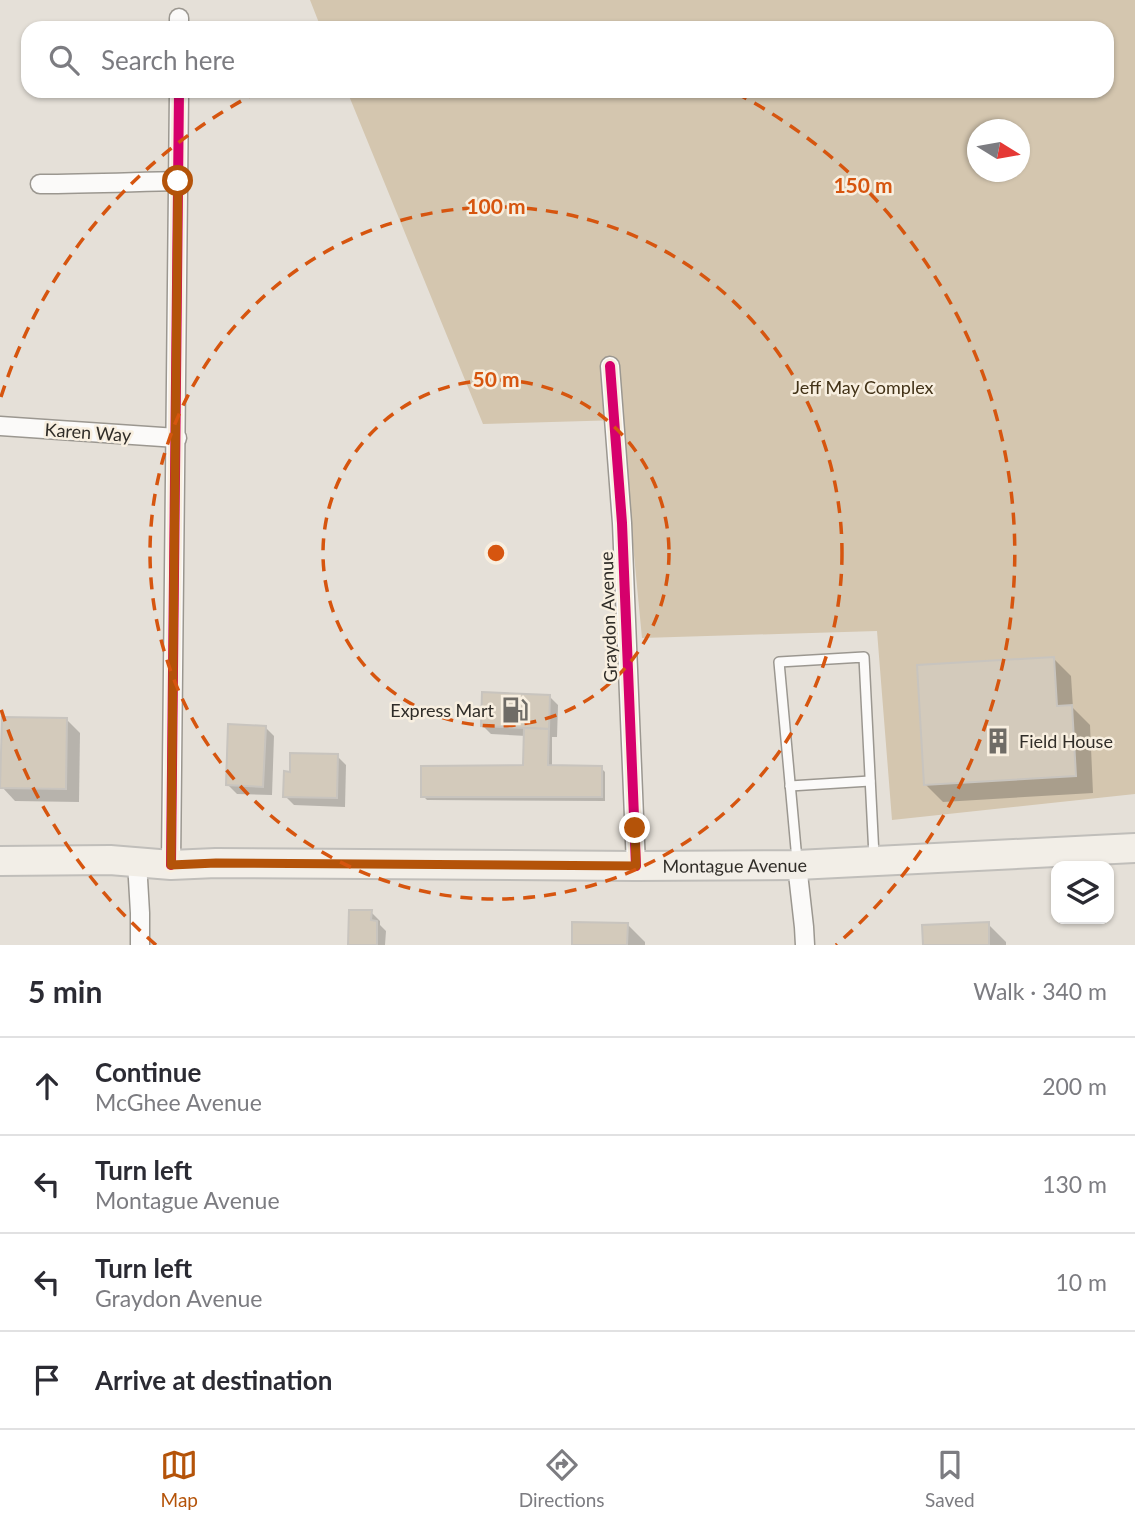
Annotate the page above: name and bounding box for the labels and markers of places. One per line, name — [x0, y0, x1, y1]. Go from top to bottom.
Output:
centre of rings — [484, 541, 508, 565]
fuel station icon: Express Mart — [500, 695, 530, 725]
place label: Express Mart — [390, 699, 495, 721]
building icon: Field House — [983, 726, 1013, 756]
place label: Field House — [1019, 730, 1113, 752]

